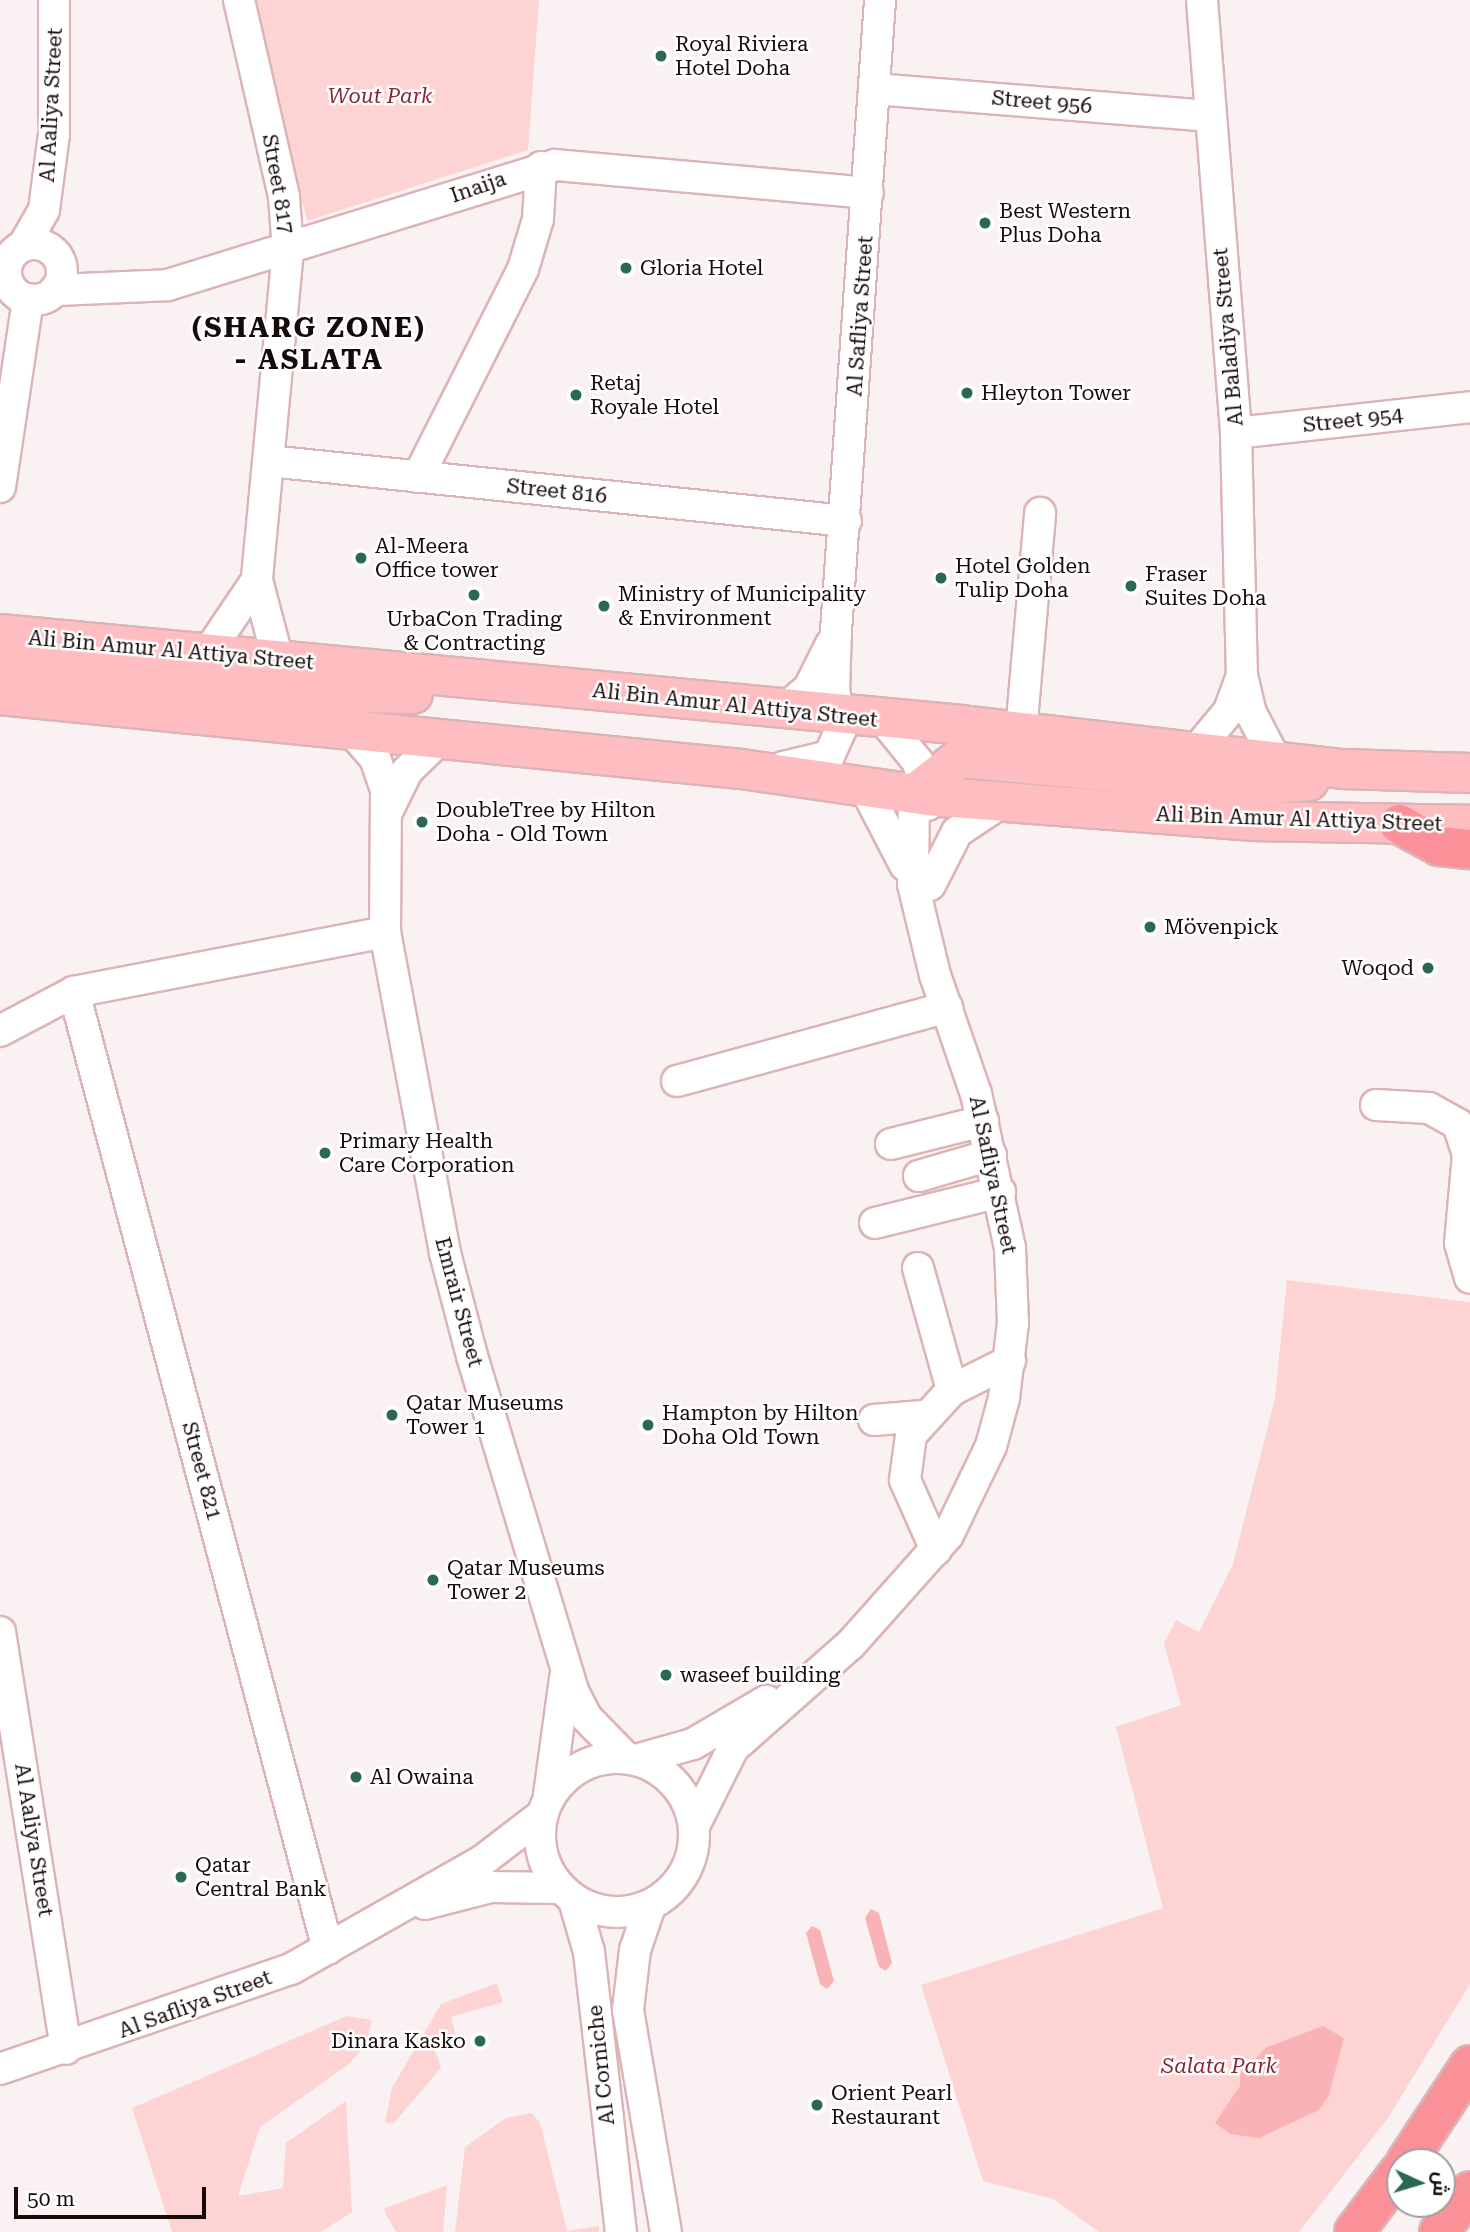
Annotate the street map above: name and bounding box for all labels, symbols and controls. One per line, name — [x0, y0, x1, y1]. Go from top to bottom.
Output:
street label: Al Aaliya Street — [34, 27, 68, 183]
place label: Royal Riviera Hotel Doha — [675, 31, 808, 81]
marker: Royal Riviera Hotel Doha — [653, 48, 669, 64]
park label: Wout Park — [328, 83, 432, 109]
street label: Street 956 — [991, 85, 1093, 119]
street label: Street 817 — [257, 132, 299, 236]
street label: Inaija — [447, 166, 509, 208]
place label: Best Western Plus Doha — [999, 198, 1131, 248]
marker: Best Western Plus Doha — [977, 215, 993, 231]
street label: Al Safliya Street — [842, 235, 878, 397]
street label: Al Baladiya Street — [1208, 247, 1248, 427]
place label: Gloria Hotel — [640, 255, 763, 281]
marker: Gloria Hotel — [618, 260, 634, 276]
district label: (SHARG ZONE) - ASLATA — [193, 311, 425, 377]
place label: Retaj Royale Hotel — [590, 370, 719, 420]
place label: Hleyton Tower — [981, 380, 1131, 406]
marker: Hleyton Tower — [959, 385, 975, 401]
marker: Retaj Royale Hotel — [568, 387, 584, 403]
street label: Street 954 — [1302, 402, 1404, 438]
street label: Street 816 — [506, 473, 608, 509]
place label: Al-Meera Office tower — [375, 533, 499, 583]
marker: Al-Meera Office tower — [353, 550, 369, 566]
place label: Hotel Golden Tulip Doha — [955, 553, 1091, 603]
place label: Fraser Suites Doha — [1145, 561, 1267, 611]
marker: Hotel Golden Tulip Doha — [933, 570, 949, 586]
marker: Fraser Suites Doha — [1123, 578, 1139, 594]
place label: Ministry of Municipality & Environment — [618, 581, 866, 631]
marker: UrbaCon Trading & Contracting — [466, 587, 482, 603]
marker: Ministry of Municipality & Environment — [596, 598, 612, 614]
place label: UrbaCon Trading & Contracting — [386, 606, 562, 656]
street label: Ali Bin Amur Al Attiya Street — [27, 625, 315, 675]
street label: Ali Bin Amur Al Attiya Street — [591, 677, 879, 733]
place label: DoubleTree by Hilton Doha - Old Town — [436, 797, 656, 847]
street label: Ali Bin Amur Al Attiya Street — [1155, 801, 1443, 837]
marker: DoubleTree by Hilton Doha - Old Town — [414, 814, 430, 830]
place label: Mövenpick — [1164, 914, 1279, 940]
marker: Mövenpick — [1142, 919, 1158, 935]
place label: Woqod — [1341, 955, 1414, 981]
marker: Woqod — [1420, 960, 1436, 976]
street label: Al Safliya Street — [964, 1094, 1022, 1256]
place label: Primary Health Care Corporation — [339, 1128, 515, 1178]
marker: Primary Health Care Corporation — [317, 1145, 333, 1161]
street label: Emrair Street — [430, 1234, 488, 1370]
place label: Qatar Museums Tower 1 — [406, 1390, 564, 1440]
place label: Hampton by Hilton Doha Old Town — [662, 1400, 859, 1450]
marker: Qatar Museums Tower 1 — [384, 1407, 400, 1423]
marker: Hampton by Hilton Doha Old Town — [640, 1417, 656, 1433]
street label: Street 821 — [177, 1419, 227, 1523]
place label: Qatar Museums Tower 2 — [447, 1555, 605, 1605]
marker: Qatar Museums Tower 2 — [425, 1572, 441, 1588]
place label: waseef building — [680, 1662, 840, 1688]
marker: waseef building — [658, 1667, 674, 1683]
street label: Al Aaliya Street — [9, 1762, 59, 1918]
place label: Al Owaina — [370, 1764, 474, 1790]
marker: Al Owaina — [348, 1769, 364, 1785]
place label: Qatar Central Bank — [195, 1852, 327, 1902]
marker: Qatar Central Bank — [173, 1869, 189, 1885]
street label: Al Safliya Street — [115, 1965, 275, 2043]
street label: Al Corniche — [582, 2004, 620, 2126]
place label: Dinara Kasko — [331, 2028, 466, 2054]
marker: Dinara Kasko — [472, 2033, 488, 2049]
park label: Salata Park — [1161, 2053, 1277, 2079]
place label: Orient Pearl Restaurant — [831, 2080, 952, 2130]
marker: Orient Pearl Restaurant — [809, 2097, 825, 2113]
north arrow — [1386, 2148, 1456, 2218]
text: ش — [1428, 2171, 1453, 2197]
scale bar — [18, 2172, 210, 2216]
text: 50 m — [27, 2187, 75, 2211]

